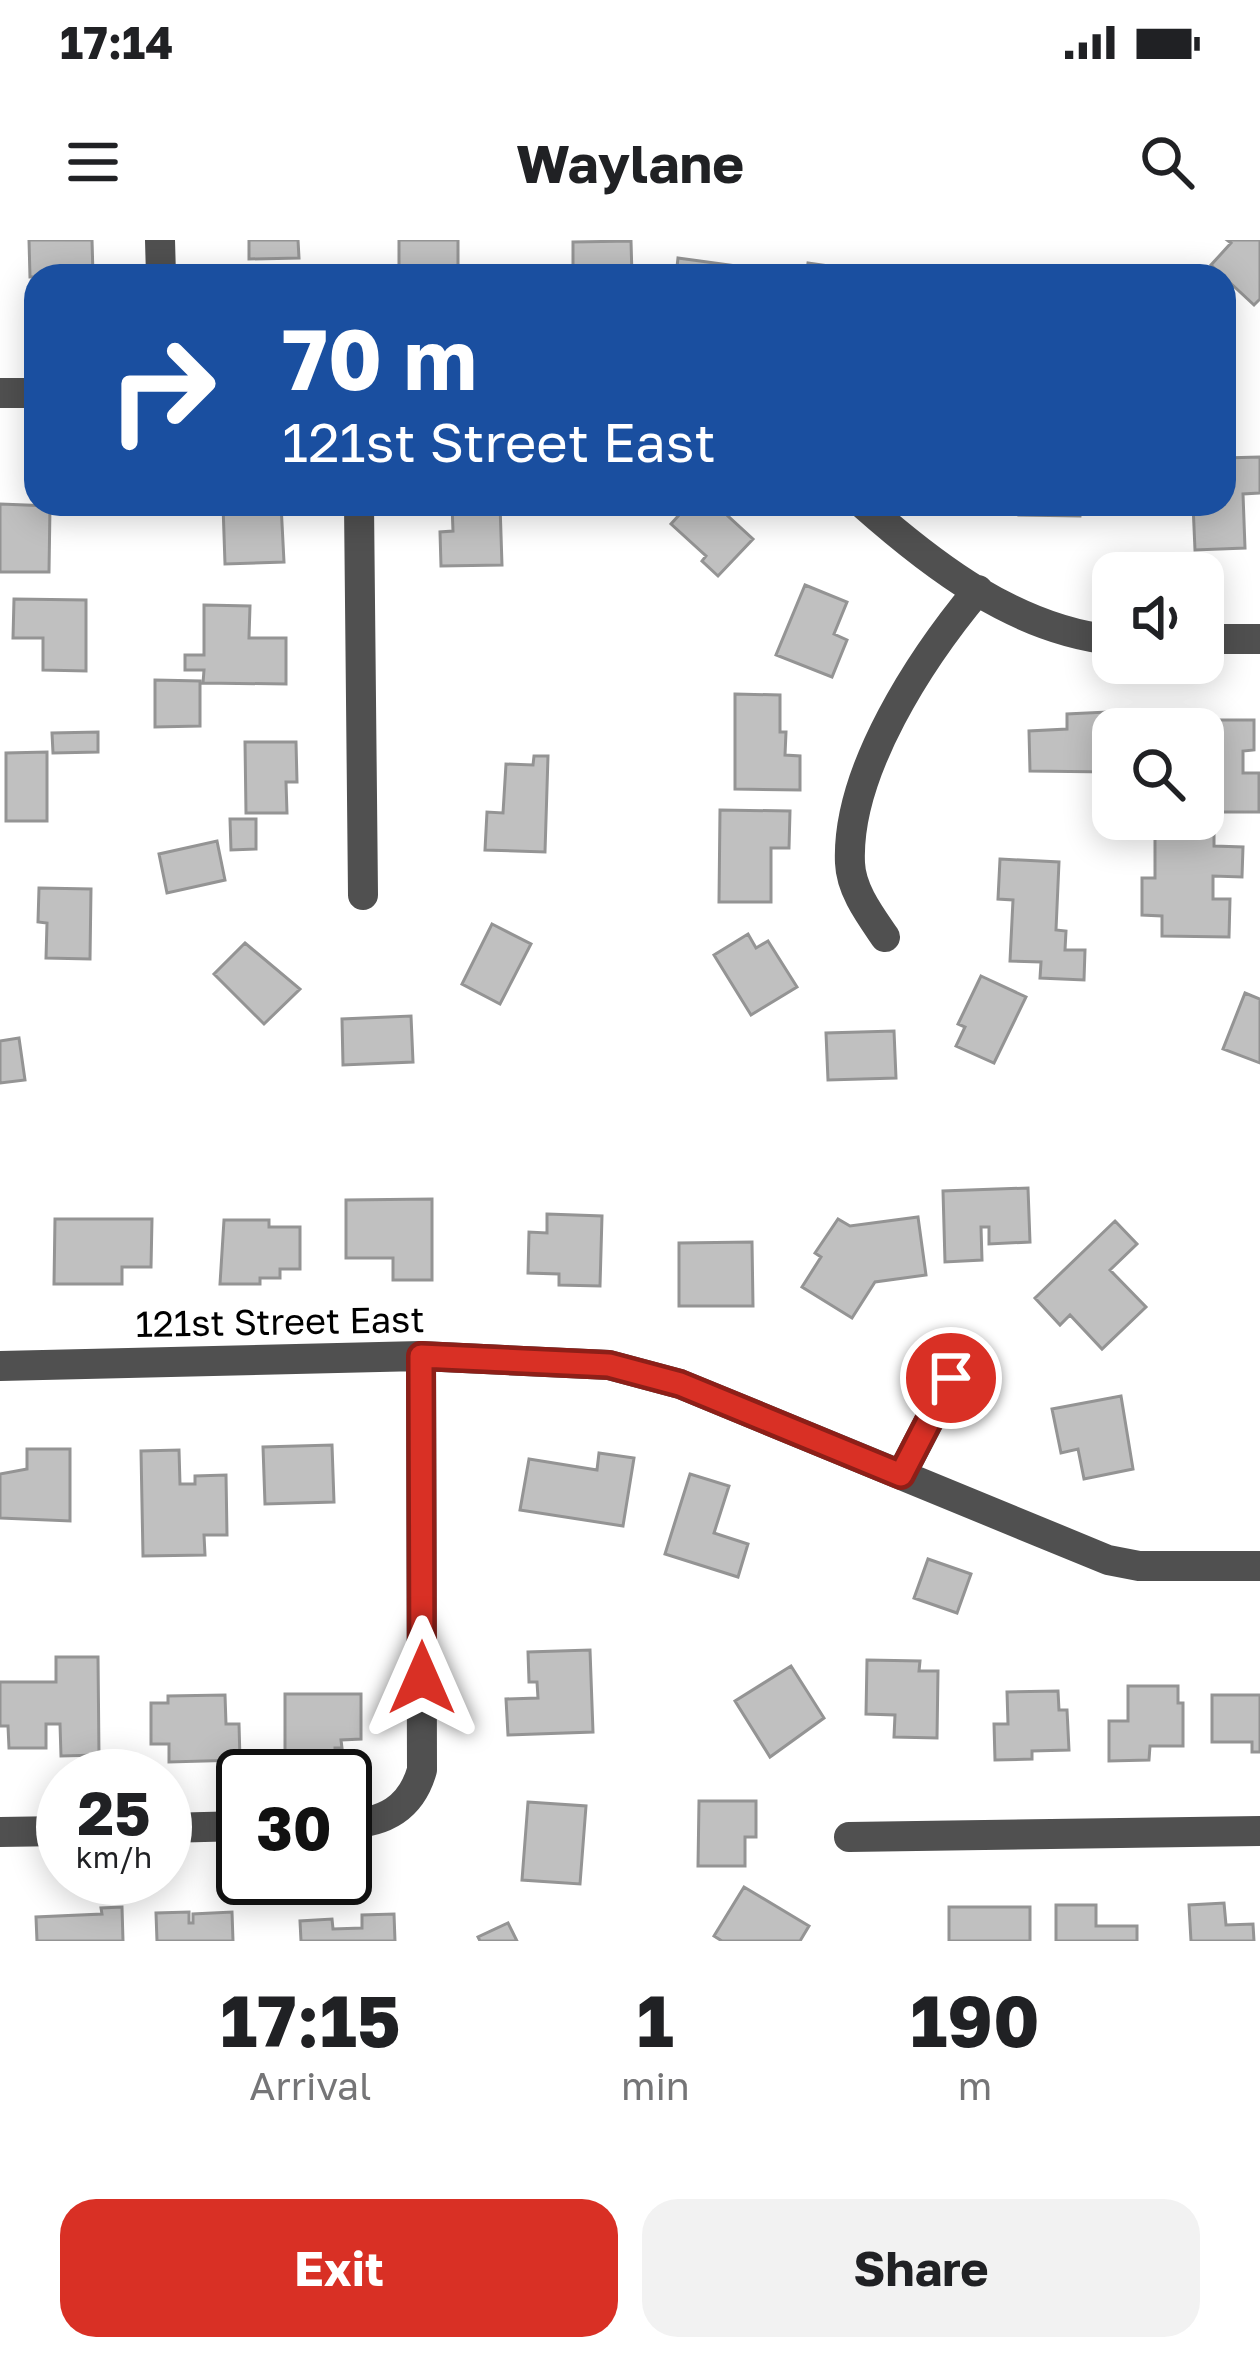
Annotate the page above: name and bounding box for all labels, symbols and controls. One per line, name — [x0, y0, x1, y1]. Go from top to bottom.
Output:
text: 17:14 — [60, 15, 173, 69]
icon: menu — [60, 129, 126, 195]
icon: search — [1134, 129, 1200, 195]
text: Waylane — [516, 130, 744, 195]
text: 70 m — [282, 308, 477, 408]
icon: right — [84, 312, 240, 468]
text: 121st Street East — [282, 409, 716, 474]
map controls — [1092, 552, 1224, 840]
button: sound — [1092, 552, 1224, 684]
button: search — [1092, 708, 1224, 840]
street label: 121st Street East — [135, 1297, 425, 1345]
pin — [900, 1327, 1002, 1429]
icon: arrive — [918, 1345, 984, 1411]
position arrow — [359, 1615, 485, 1741]
speed limit sign: 30 — [216, 1749, 372, 1905]
text: 25 — [77, 1776, 151, 1848]
text: km/h — [76, 1839, 152, 1875]
text: 17:15 — [220, 1976, 401, 2063]
text: 1 — [637, 1976, 674, 2063]
text: 190 — [910, 1976, 1040, 2063]
text: Arrival — [249, 2062, 372, 2109]
text: min — [621, 2062, 690, 2109]
text: m — [958, 2062, 992, 2109]
button: Exit — [60, 2199, 618, 2337]
button: Share — [642, 2199, 1200, 2337]

